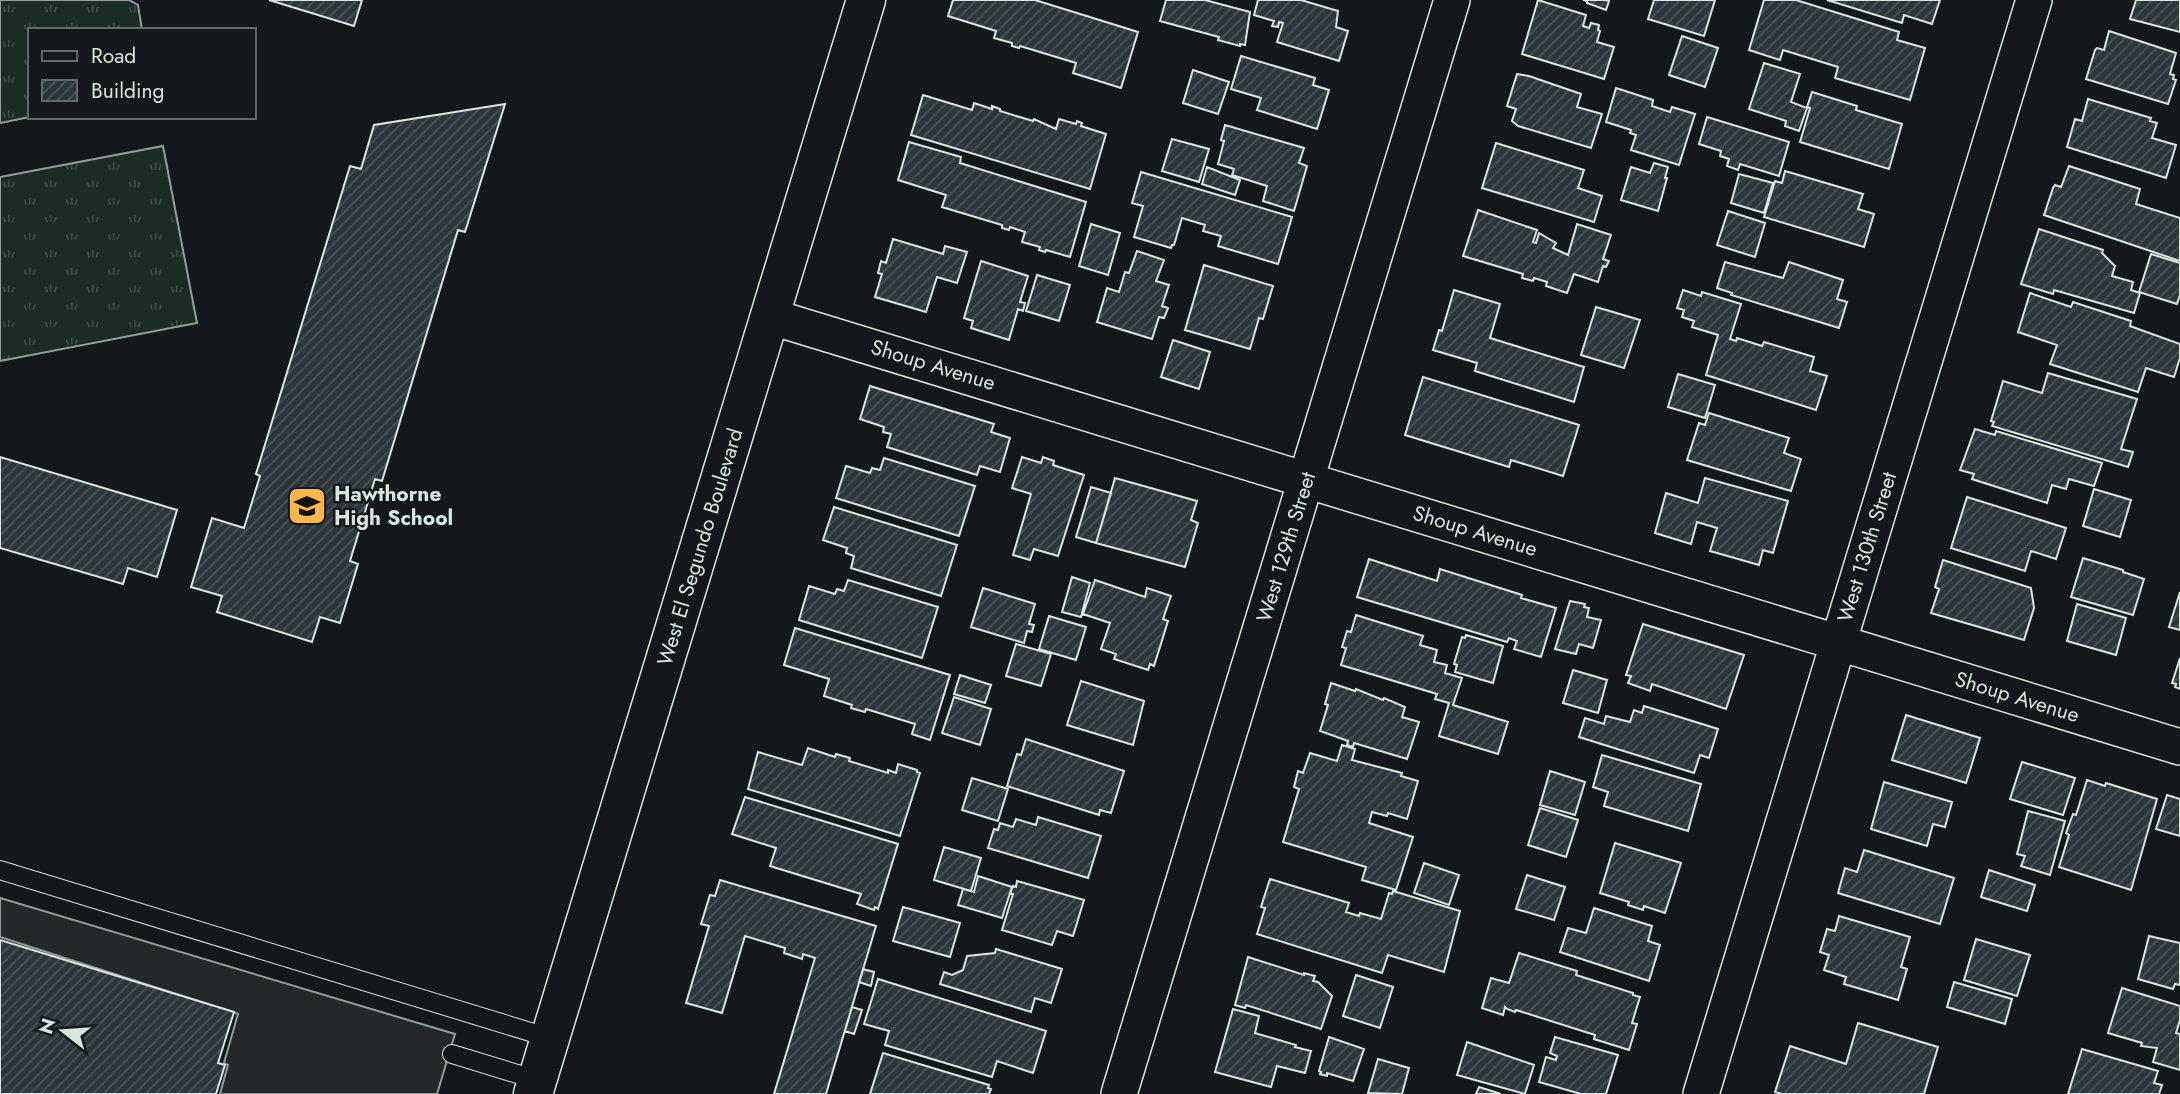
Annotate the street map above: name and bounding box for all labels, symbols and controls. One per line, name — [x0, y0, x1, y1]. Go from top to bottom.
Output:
legend — [28, 28, 256, 119]
text: Road — [91, 41, 136, 71]
text: Building — [91, 76, 164, 106]
street label: Shoup Avenue — [867, 332, 999, 398]
street label: West El Segundo Boulevard — [650, 425, 750, 669]
street label: West 129th Street — [1249, 468, 1323, 626]
street label: West 130th Street — [1830, 468, 1904, 626]
place label: Hawthorne High School — [334, 479, 453, 533]
school or university icon: Hawthorne High School — [286, 485, 328, 527]
street label: Shoup Avenue — [1409, 498, 1541, 564]
street label: Shoup Avenue — [1951, 664, 2083, 730]
north arrow — [28, 996, 98, 1066]
text: N — [32, 1015, 62, 1037]

